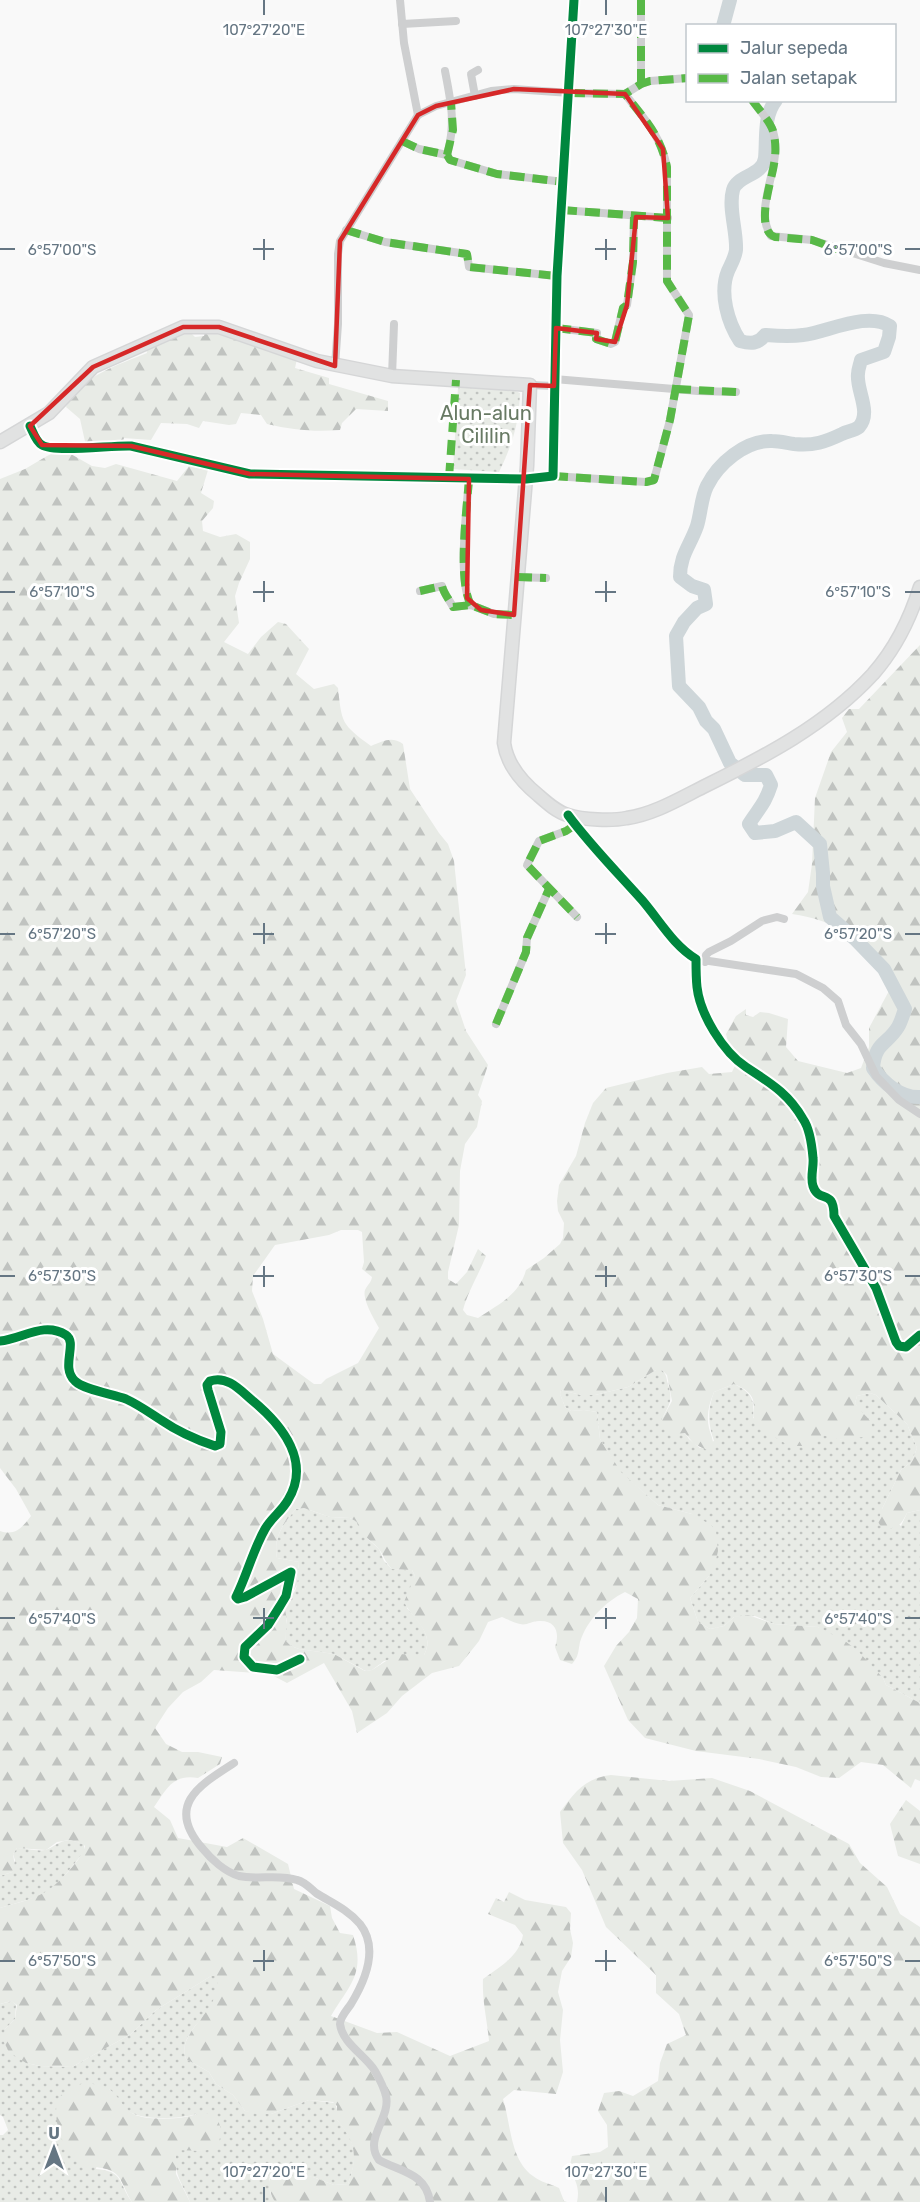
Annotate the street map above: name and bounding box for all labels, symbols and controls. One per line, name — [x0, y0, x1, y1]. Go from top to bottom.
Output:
text: 107°27'20"E — [223, 21, 305, 39]
text: 107°27'30"E — [565, 21, 647, 39]
legend — [686, 24, 896, 102]
text: Jalur sepeda — [740, 37, 848, 59]
text: Jalan setapak — [740, 67, 858, 89]
text: 6°57'00"S — [28, 241, 96, 259]
text: 6°57'00"S — [824, 241, 892, 259]
park label: Alun-alun Cililin — [440, 401, 532, 448]
text: 6°57'10"S — [29, 583, 95, 601]
text: 6°57'10"S — [825, 583, 891, 601]
text: 6°57'20"S — [28, 925, 96, 943]
text: 6°57'20"S — [824, 925, 892, 943]
text: 6°57'30"S — [28, 1267, 96, 1285]
text: 6°57'30"S — [824, 1267, 892, 1285]
text: 6°57'40"S — [28, 1610, 96, 1628]
text: 6°57'40"S — [824, 1610, 892, 1628]
text: 6°57'50"S — [28, 1952, 96, 1970]
text: 6°57'50"S — [824, 1952, 892, 1970]
north arrow — [24, 2118, 84, 2178]
text: U — [48, 2124, 60, 2143]
text: 107°27'20"E — [223, 2163, 305, 2181]
text: 107°27'30"E — [565, 2163, 647, 2181]

